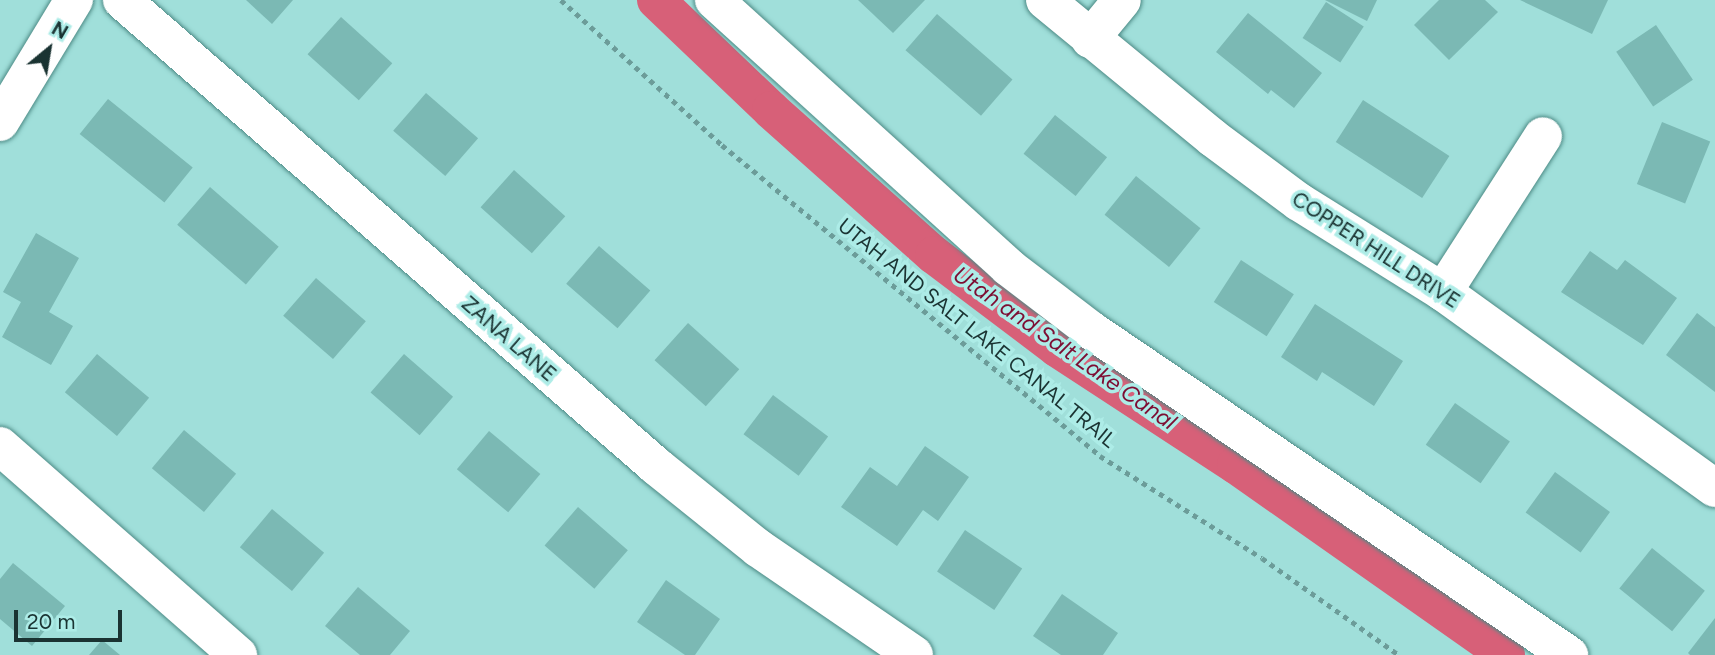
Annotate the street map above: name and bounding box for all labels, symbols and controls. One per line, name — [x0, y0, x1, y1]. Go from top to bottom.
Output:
north arrow — [14, 14, 84, 84]
text: N — [48, 17, 72, 44]
street label: COPPER HILL DRIVE — [1287, 186, 1465, 314]
street label: UTAH AND SALT LAKE CANAL TRAIL — [833, 213, 1121, 453]
water label: Utah and Salt Lake Canal — [948, 260, 1182, 436]
street label: ZANA LANE — [457, 291, 561, 387]
scale bar — [18, 596, 126, 640]
text: 20 m — [27, 609, 75, 634]

